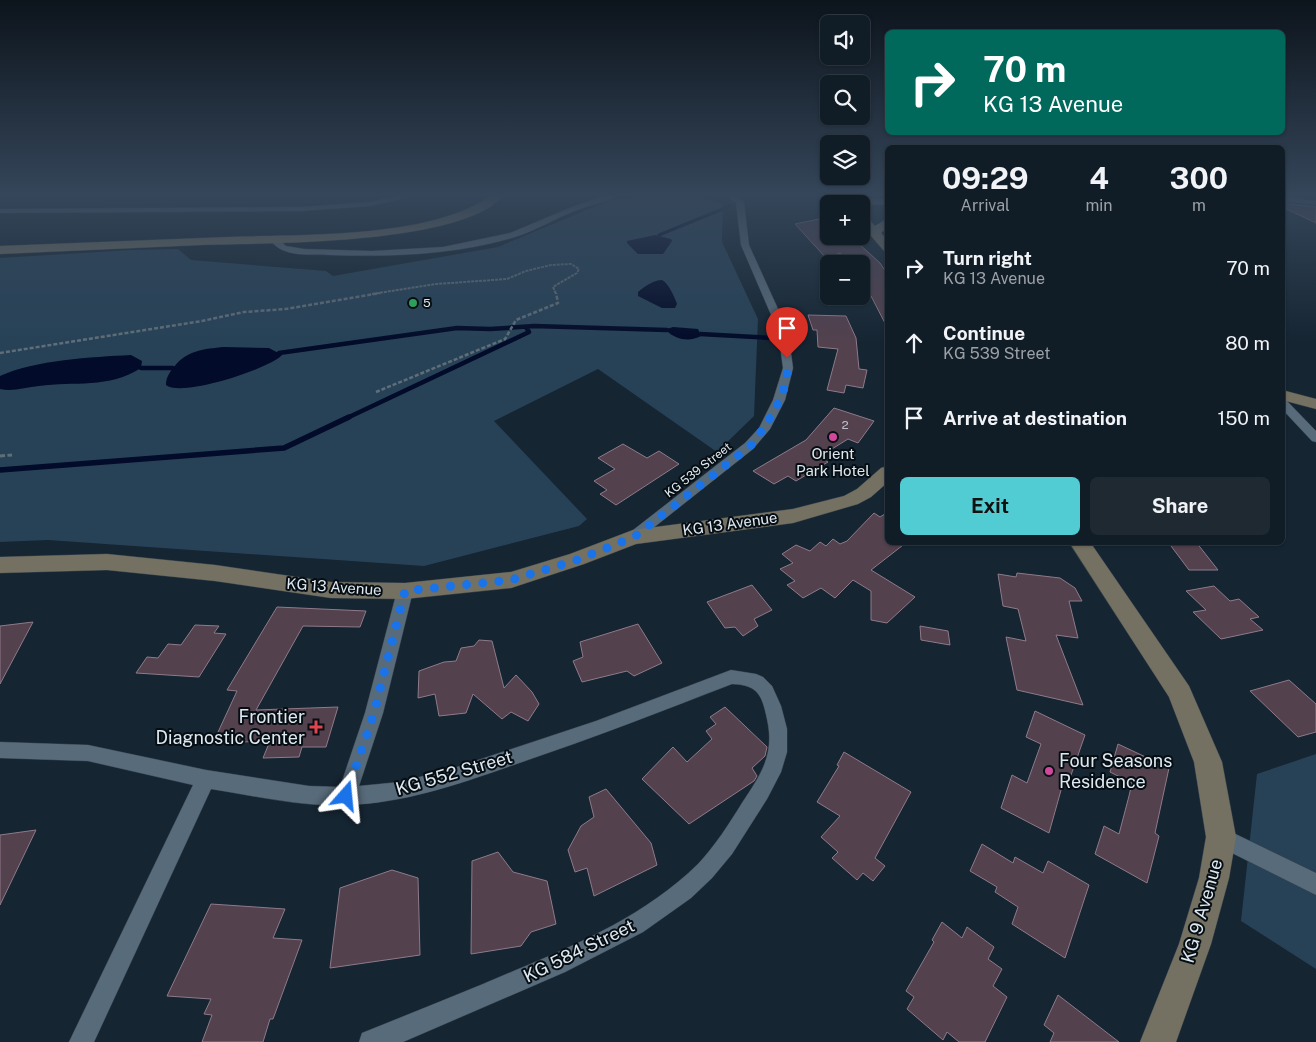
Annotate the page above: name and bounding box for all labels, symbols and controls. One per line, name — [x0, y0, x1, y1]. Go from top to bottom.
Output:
map controls — [820, 15, 870, 305]
button: sound — [820, 15, 870, 65]
text: 70 m — [983, 49, 1066, 90]
icon: right — [900, 50, 965, 115]
button: search — [820, 75, 870, 125]
text: KG 13 Avenue — [983, 91, 1123, 117]
button: layers — [820, 135, 870, 185]
text: 09:29 — [942, 160, 1029, 196]
text: 4 — [1089, 160, 1109, 196]
text: 300 — [1170, 160, 1228, 196]
button: + — [820, 195, 870, 245]
text: Arrival — [961, 196, 1010, 215]
text: min — [1085, 196, 1113, 215]
text: m — [1192, 196, 1206, 215]
text: Turn right — [943, 247, 1032, 269]
icon: right — [900, 254, 928, 282]
button: − — [820, 255, 870, 305]
text: 70 m — [1226, 257, 1270, 279]
text: KG 13 Avenue — [943, 269, 1045, 288]
place label: 5 — [423, 296, 431, 310]
marker: 5 — [407, 297, 419, 309]
pin — [766, 307, 808, 358]
icon: arrive — [773, 314, 801, 342]
text: Continue — [943, 322, 1025, 344]
icon: ahead — [900, 329, 928, 357]
text: 80 m — [1225, 332, 1270, 354]
text: KG 539 Street — [943, 344, 1050, 363]
icon: arrive — [900, 404, 928, 432]
text: Arrive at destination — [943, 407, 1127, 429]
text: 150 m — [1217, 407, 1270, 429]
house number: 2 — [841, 418, 849, 432]
marker: Orient Park Hotel — [827, 431, 839, 443]
street label: KG 539 Street — [662, 439, 734, 500]
place label: Orient Park Hotel — [796, 445, 870, 479]
button: Exit — [900, 477, 1080, 535]
button: Share — [1090, 477, 1270, 535]
street label: KG 13 Avenue — [681, 508, 778, 539]
street label: KG 13 Avenue — [286, 575, 382, 598]
place label: Frontier Diagnostic Center — [155, 706, 305, 748]
marker: Frontier Diagnostic Center — [309, 720, 323, 734]
street label: KG 552 Street — [393, 746, 515, 799]
place label: Four Seasons Residence — [1059, 750, 1172, 792]
marker: Four Seasons Residence — [1043, 765, 1055, 777]
position arrow — [319, 769, 371, 821]
street label: KG 9 Avenue — [1177, 856, 1226, 965]
street label: KG 584 Street — [520, 915, 638, 987]

